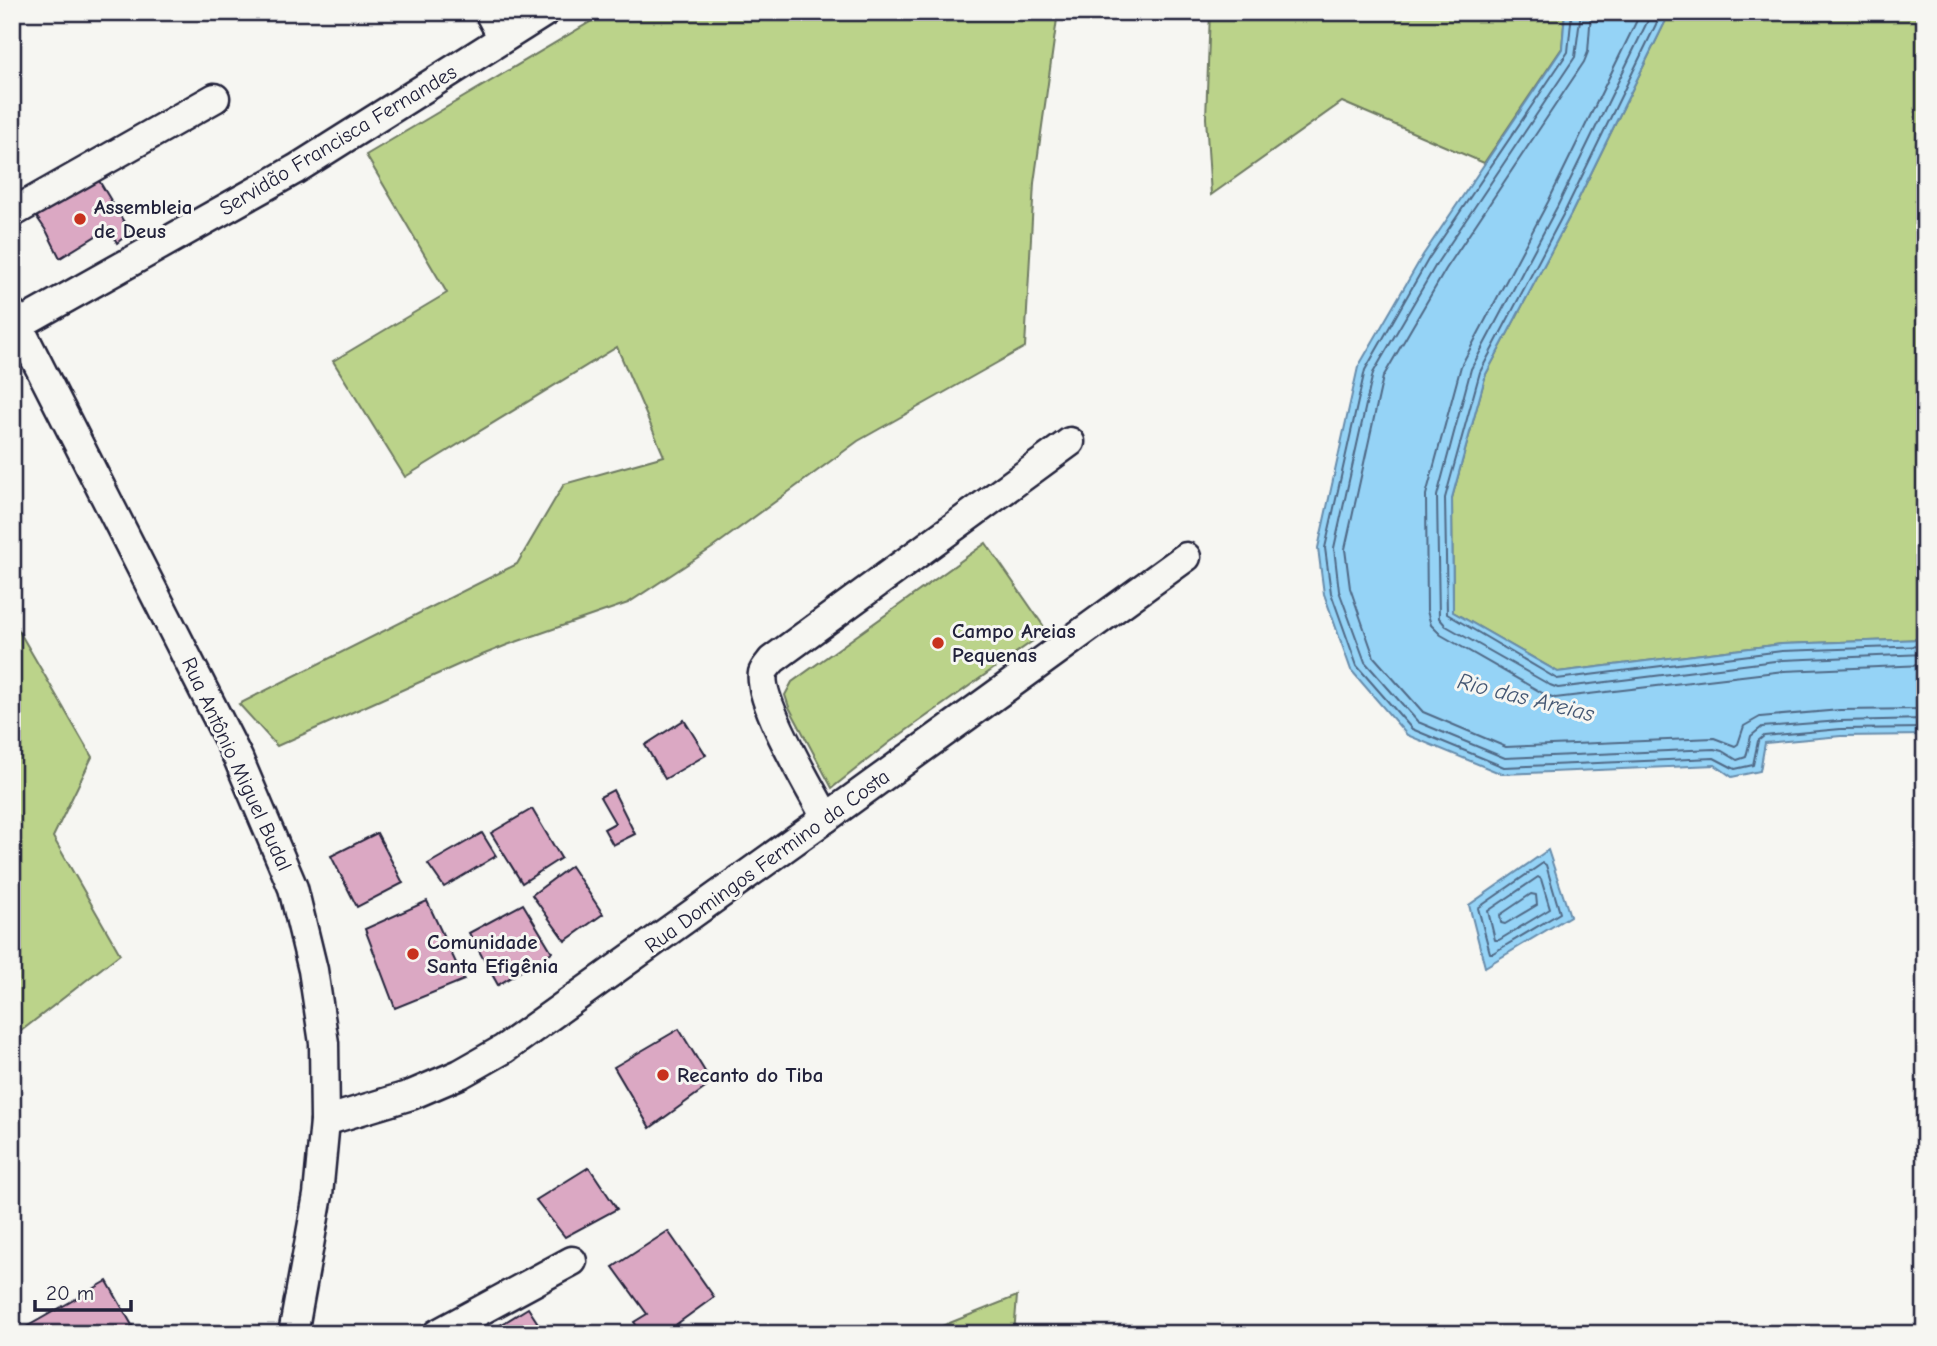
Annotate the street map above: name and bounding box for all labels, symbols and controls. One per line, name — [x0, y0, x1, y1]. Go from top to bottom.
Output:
street label: Servidão Francisca Fernandes — [215, 60, 461, 220]
place label: Assembleia de Deus — [94, 195, 193, 243]
marker: Assembleia de Deus — [72, 211, 88, 227]
place label: Campo Areias Pequenas — [952, 619, 1076, 667]
marker: Campo Areias Pequenas — [930, 635, 946, 651]
street label: Rua Antônio Miguel Budal — [177, 654, 297, 874]
water label: Rio das Areias — [1455, 667, 1597, 728]
street label: Rua Domingos Fermino da Costa — [640, 764, 894, 958]
place label: Comunidade Santa Efigênia — [427, 930, 558, 978]
marker: Comunidade Santa Efigênia — [405, 946, 421, 962]
place label: Recanto do Tiba — [677, 1063, 823, 1087]
marker: Recanto do Tiba — [655, 1067, 671, 1083]
scale bar — [35, 1269, 131, 1313]
text: 20 m — [46, 1281, 94, 1305]

